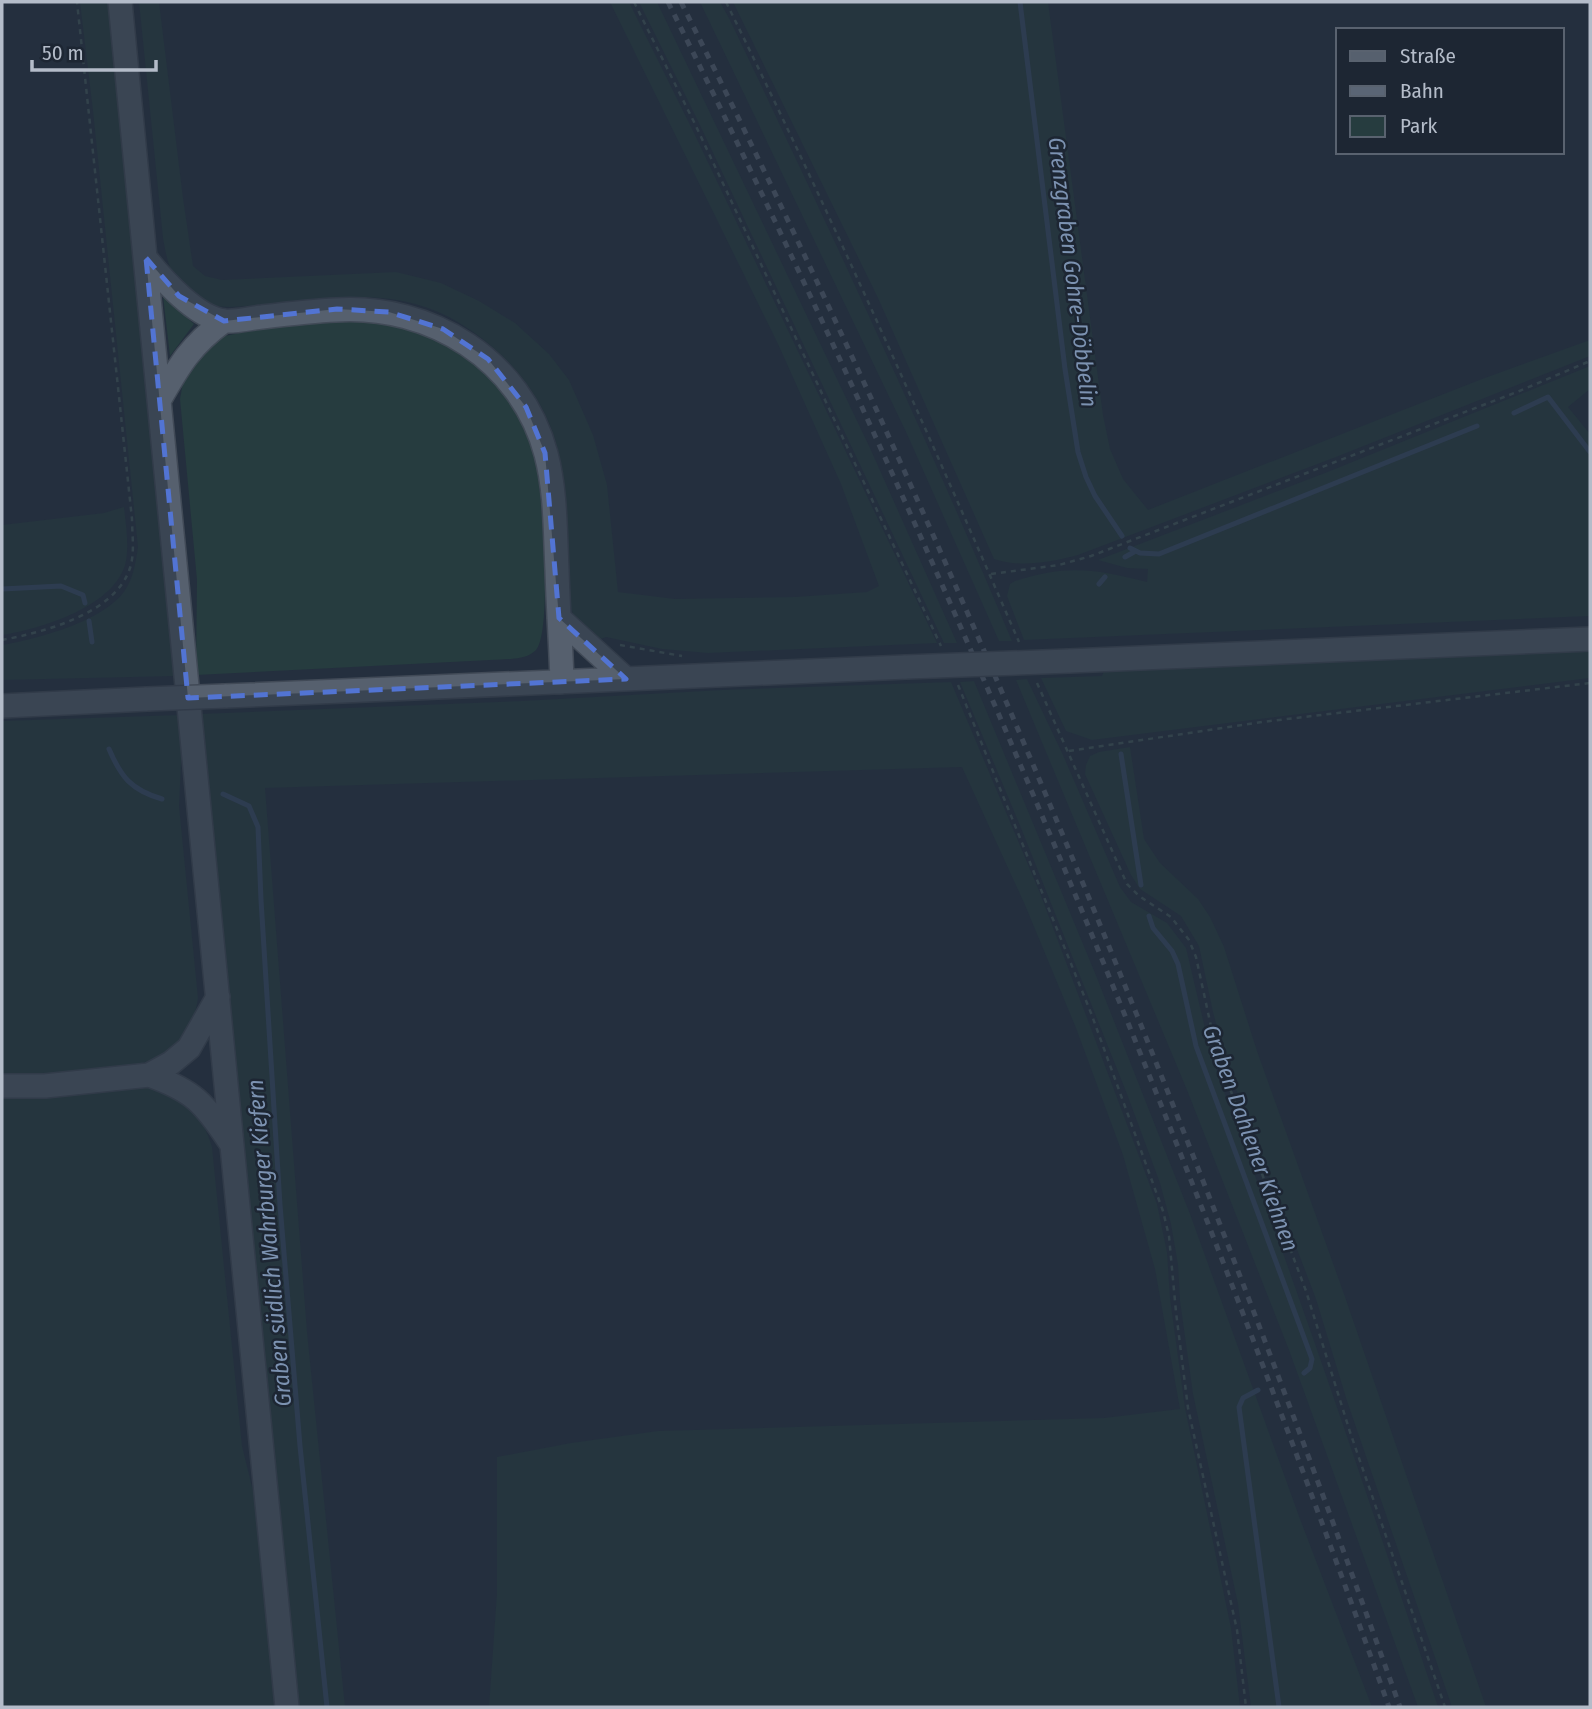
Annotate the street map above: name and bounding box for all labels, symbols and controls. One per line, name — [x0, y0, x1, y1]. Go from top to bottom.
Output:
scale bar — [32, 28, 156, 72]
legend — [1336, 28, 1564, 154]
text: 50 m — [42, 40, 84, 66]
text: Straße — [1400, 43, 1456, 69]
text: Bahn — [1400, 78, 1444, 104]
text: Park — [1400, 113, 1438, 139]
water label: Grenzgraben Gohre-Döbbelin — [1043, 135, 1103, 409]
water label: Graben Dahlener Kiehnen — [1197, 1021, 1305, 1255]
water label: Graben südlich Wahrburger Kiefern — [241, 1078, 297, 1408]

